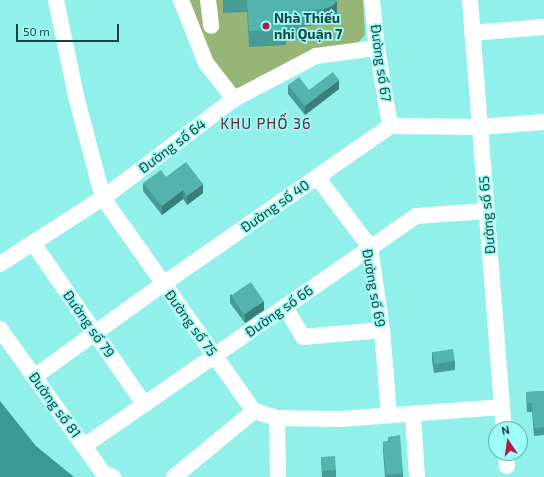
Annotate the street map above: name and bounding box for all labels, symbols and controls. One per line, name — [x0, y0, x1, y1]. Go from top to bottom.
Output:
place label: Nhà Thiếu nhi Quận 7 — [274, 10, 342, 42]
scale bar — [18, 16, 121, 42]
marker: Nhà Thiếu nhi Quận 7 — [261, 21, 271, 31]
street label: Đường số 67 — [367, 23, 395, 103]
text: 50 m — [23, 24, 50, 38]
street label: Đường số 64 — [135, 115, 209, 177]
district label: KHU PHỐ 36 — [220, 115, 312, 133]
street label: Đường số 65 — [475, 175, 499, 255]
street label: Đường số 40 — [237, 176, 313, 236]
street label: Đường số 69 — [359, 248, 389, 328]
street label: Đường số 66 — [242, 281, 316, 341]
street label: Đường số 79 — [60, 287, 118, 361]
street label: Đường số 75 — [161, 287, 221, 359]
street label: Đường số 81 — [26, 369, 84, 441]
north arrow — [488, 421, 528, 461]
text: N — [500, 423, 511, 437]

